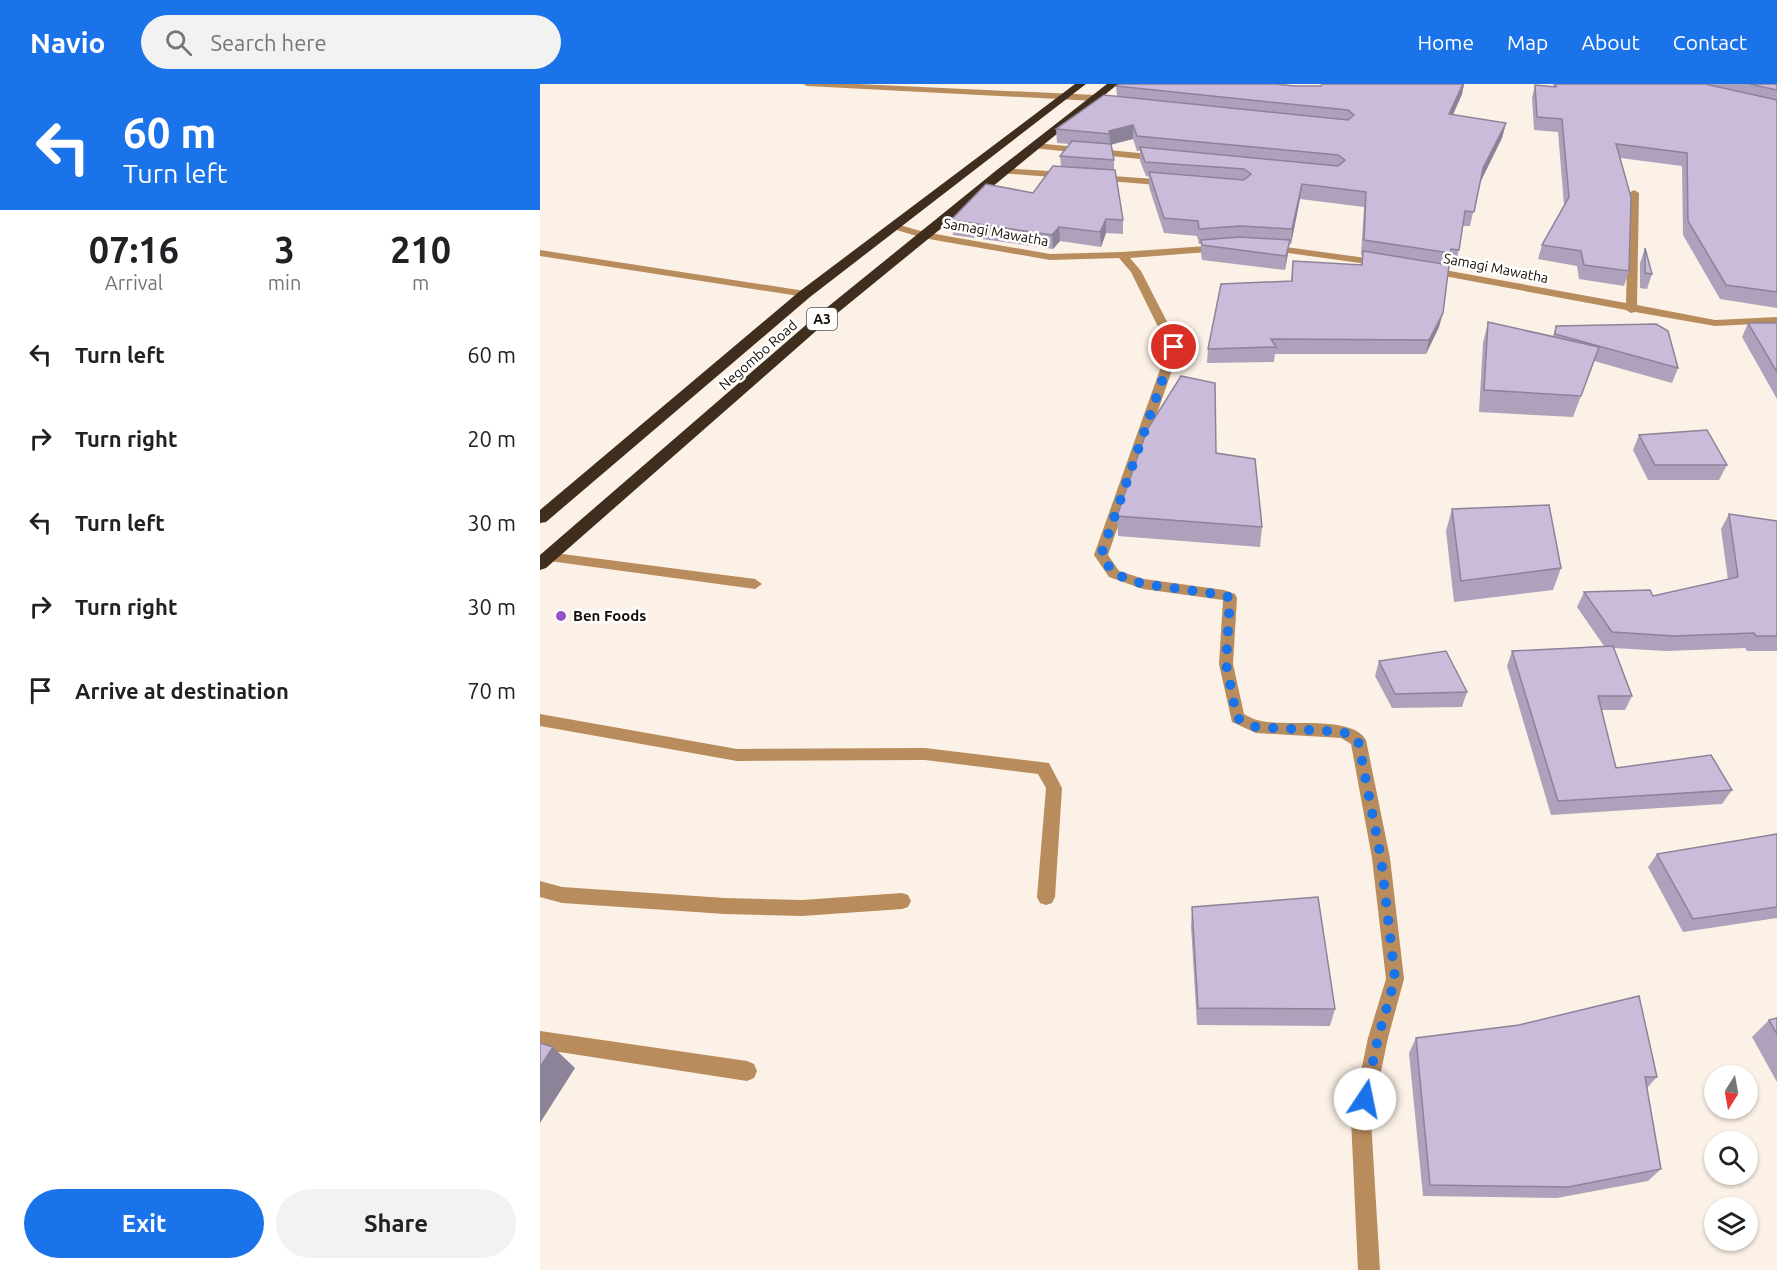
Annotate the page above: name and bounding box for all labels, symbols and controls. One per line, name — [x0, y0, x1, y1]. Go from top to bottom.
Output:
search box — [141, 15, 561, 69]
icon: search — [162, 26, 195, 59]
text: Navio — [30, 27, 105, 58]
text: Search here — [210, 30, 327, 55]
text: Home — [1417, 30, 1474, 54]
text: Map — [1507, 30, 1548, 54]
text: About — [1581, 30, 1640, 54]
text: Contact — [1673, 30, 1747, 54]
icon: left — [24, 108, 102, 186]
text: 60 m — [123, 109, 217, 156]
text: Turn left — [123, 158, 227, 188]
street label: Samagi Mawatha — [942, 215, 1050, 249]
text: 07:16 — [89, 229, 179, 270]
text: 3 — [274, 229, 295, 270]
text: 210 — [390, 229, 451, 270]
street label: Samagi Mawatha — [1442, 250, 1550, 286]
text: Arrival — [105, 271, 163, 294]
text: min — [268, 271, 301, 294]
text: m — [412, 271, 429, 294]
road number: A3 — [807, 308, 837, 330]
street label: Negombo Road — [716, 317, 800, 393]
pin — [1148, 321, 1199, 372]
icon: arrive — [1157, 330, 1190, 363]
icon: left — [24, 338, 57, 371]
text: Turn left — [75, 342, 165, 367]
text: 60 m — [467, 342, 516, 367]
icon: right — [24, 422, 57, 455]
text: Turn right — [75, 426, 177, 451]
text: 20 m — [467, 426, 516, 451]
icon: left — [24, 506, 57, 539]
text: Turn left — [75, 510, 165, 535]
text: 30 m — [467, 510, 516, 535]
icon: right — [24, 590, 57, 623]
text: Turn right — [75, 594, 177, 619]
text: 30 m — [467, 594, 516, 619]
place label: Ben Foods — [573, 607, 646, 624]
marker: Ben Foods — [554, 609, 568, 623]
icon: arrive — [24, 674, 57, 707]
text: Arrive at destination — [75, 678, 289, 703]
text: 70 m — [467, 678, 516, 703]
north arrow — [1704, 1065, 1758, 1119]
map controls — [1704, 1065, 1758, 1251]
position arrow — [1333, 1067, 1397, 1131]
button: search — [1704, 1131, 1758, 1185]
button: Exit — [24, 1189, 264, 1258]
button: Share — [276, 1189, 516, 1258]
button: layers — [1704, 1197, 1758, 1251]

